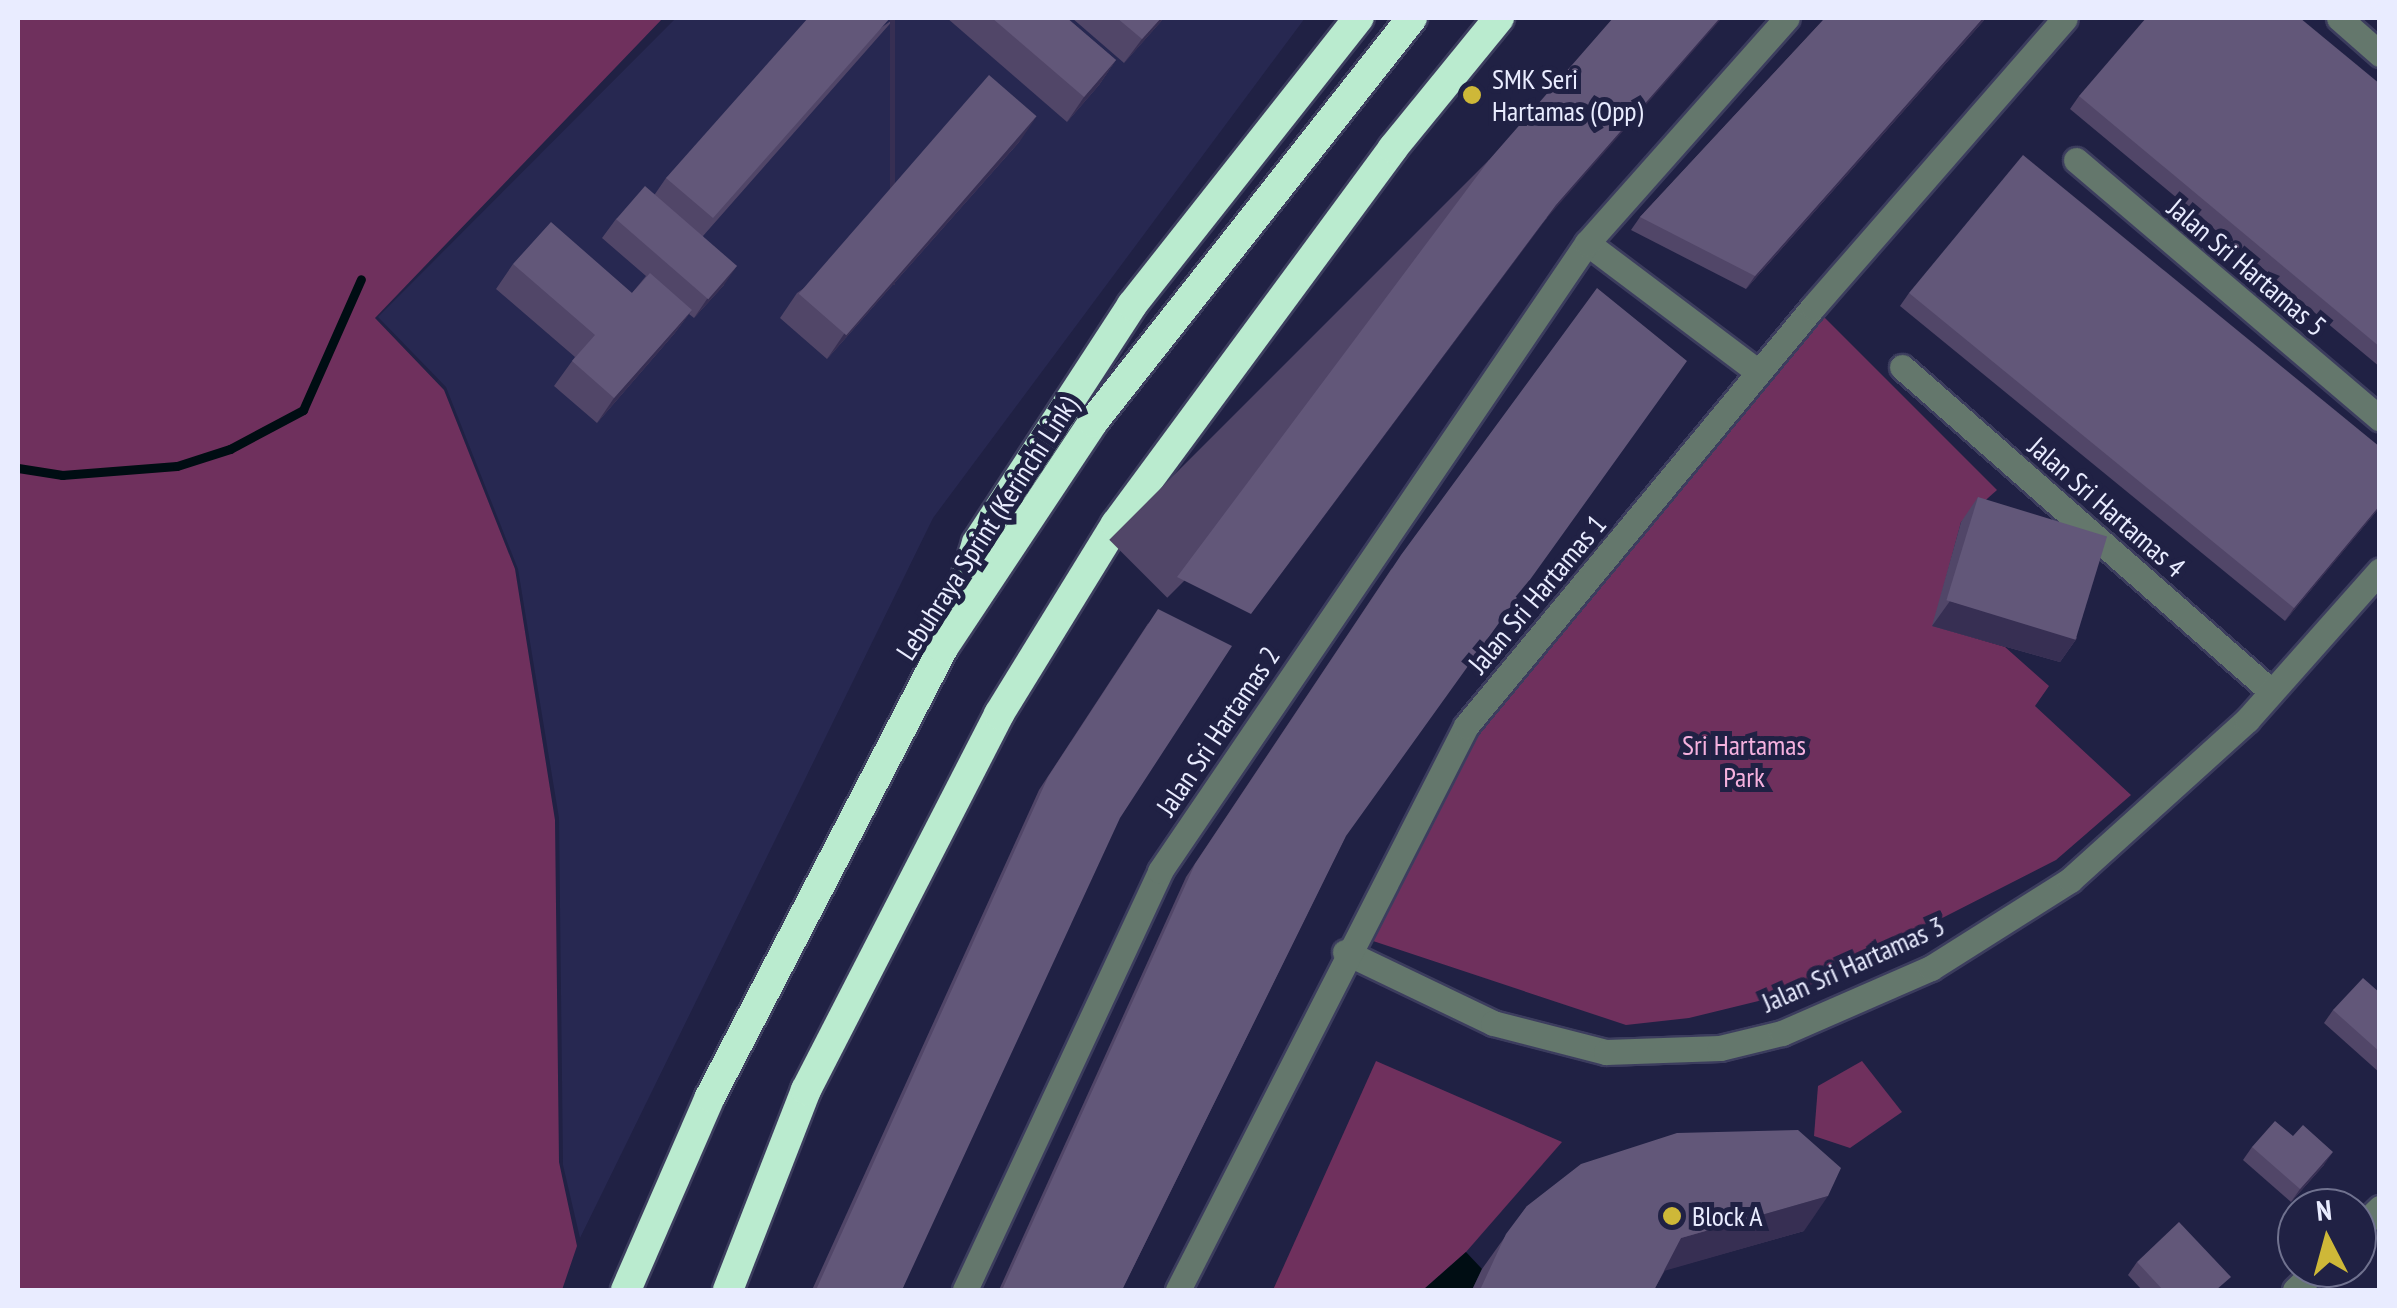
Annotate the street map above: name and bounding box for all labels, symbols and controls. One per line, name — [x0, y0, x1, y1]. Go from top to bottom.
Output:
place label: SMK Seri Hartamas (Opp) — [1492, 62, 1643, 128]
marker: SMK Seri Hartamas (Opp) — [1461, 84, 1483, 106]
street label: Jalan Sri Hartamas 5 — [2161, 191, 2333, 343]
street label: Lebuhraya Sprint (Kerinchi Link) — [889, 390, 1085, 666]
street label: Jalan Sri Hartamas 4 — [2022, 430, 2192, 584]
street label: Jalan Sri Hartamas 1 — [1461, 508, 1613, 680]
street label: Jalan Sri Hartamas 2 — [1149, 640, 1287, 822]
park label: Sri Hartamas Park — [1682, 728, 1806, 794]
street label: Jalan Sri Hartamas 3 — [1756, 909, 1950, 1019]
north arrow — [2277, 1188, 2377, 1288]
text: N — [2315, 1190, 2333, 1229]
place label: Block A — [1692, 1199, 1764, 1233]
marker: Block A — [1661, 1205, 1683, 1227]

